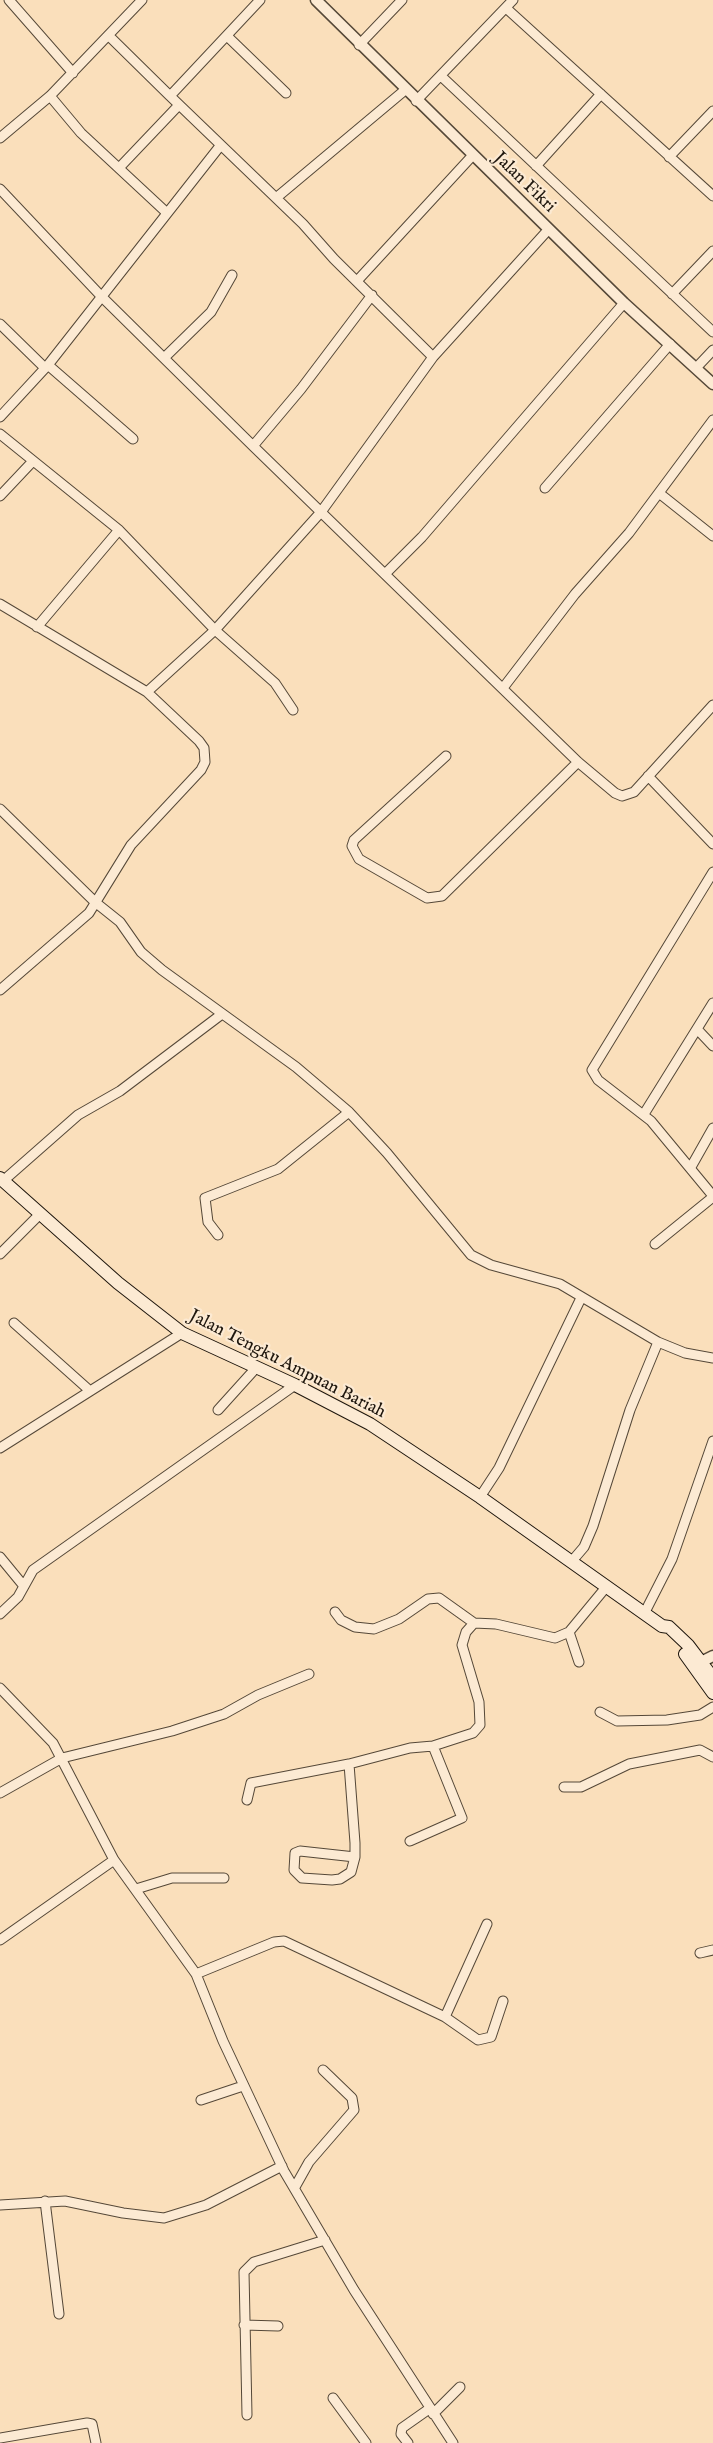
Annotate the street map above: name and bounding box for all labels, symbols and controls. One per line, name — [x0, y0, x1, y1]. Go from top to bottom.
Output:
street label: Jalan Fikri — [488, 148, 560, 218]
street label: Jalan Tengku Ampuan Bariah — [185, 1306, 389, 1424]

